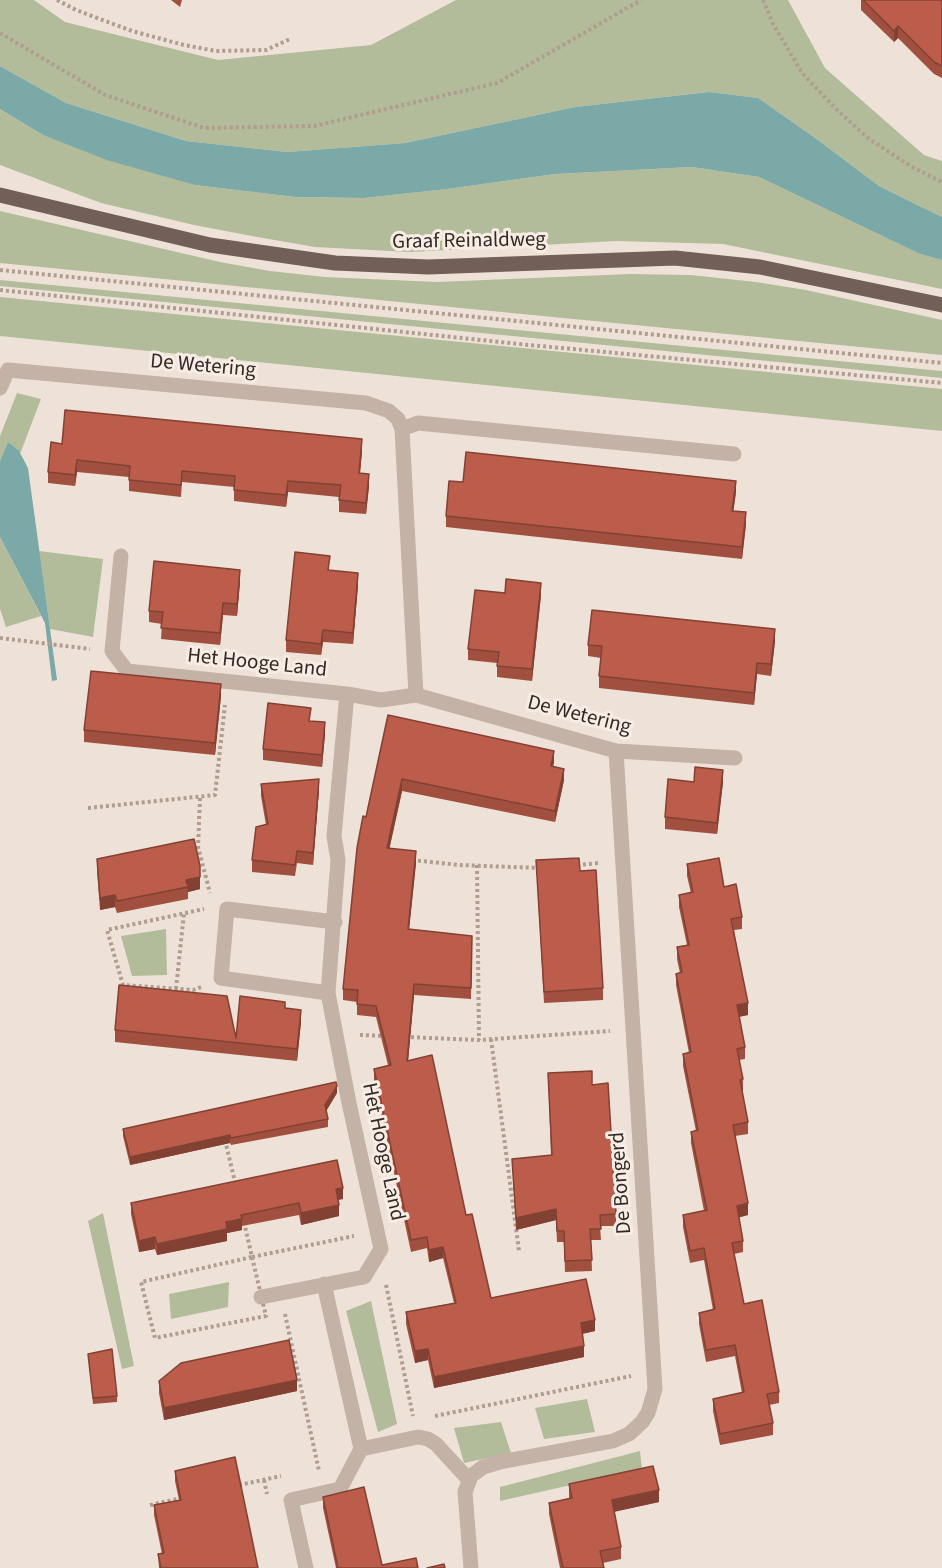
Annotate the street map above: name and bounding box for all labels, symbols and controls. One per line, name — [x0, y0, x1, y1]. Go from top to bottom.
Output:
street label: Graaf Reinaldweg — [392, 228, 546, 256]
street label: De Wetering — [149, 350, 257, 384]
street label: Het Hooge Land — [186, 644, 328, 684]
street label: De Wetering — [525, 691, 633, 741]
street label: Het Hooge Land — [355, 1081, 409, 1223]
street label: De Bongerd — [606, 1131, 638, 1235]

